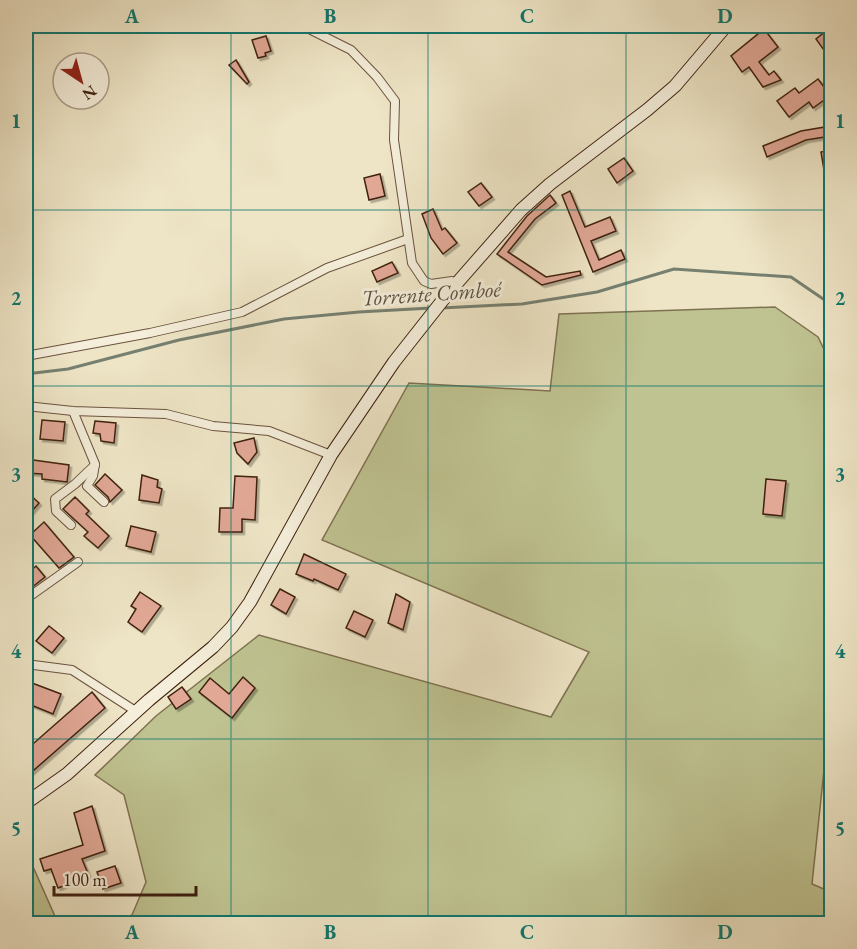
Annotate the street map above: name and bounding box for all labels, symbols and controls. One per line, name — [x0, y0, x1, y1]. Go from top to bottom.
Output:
text: A — [124, 3, 140, 29]
text: B — [324, 3, 336, 29]
text: C — [520, 3, 534, 29]
text: D — [717, 3, 733, 29]
north arrow — [51, 51, 111, 111]
text: N — [78, 80, 101, 105]
text: 1 — [11, 108, 21, 134]
text: 1 — [835, 108, 845, 134]
water label: Torrente Comboé — [360, 274, 504, 313]
text: 2 — [11, 285, 22, 311]
text: 2 — [835, 285, 846, 311]
text: 3 — [11, 461, 21, 487]
text: 3 — [835, 461, 845, 487]
text: 4 — [11, 638, 22, 664]
text: 4 — [835, 638, 846, 664]
text: 5 — [11, 815, 21, 841]
text: 5 — [835, 815, 845, 841]
scale bar — [54, 859, 196, 897]
text: 100 m — [63, 868, 107, 891]
text: A — [124, 919, 140, 945]
text: B — [324, 919, 336, 945]
text: C — [520, 919, 534, 945]
text: D — [717, 919, 733, 945]

